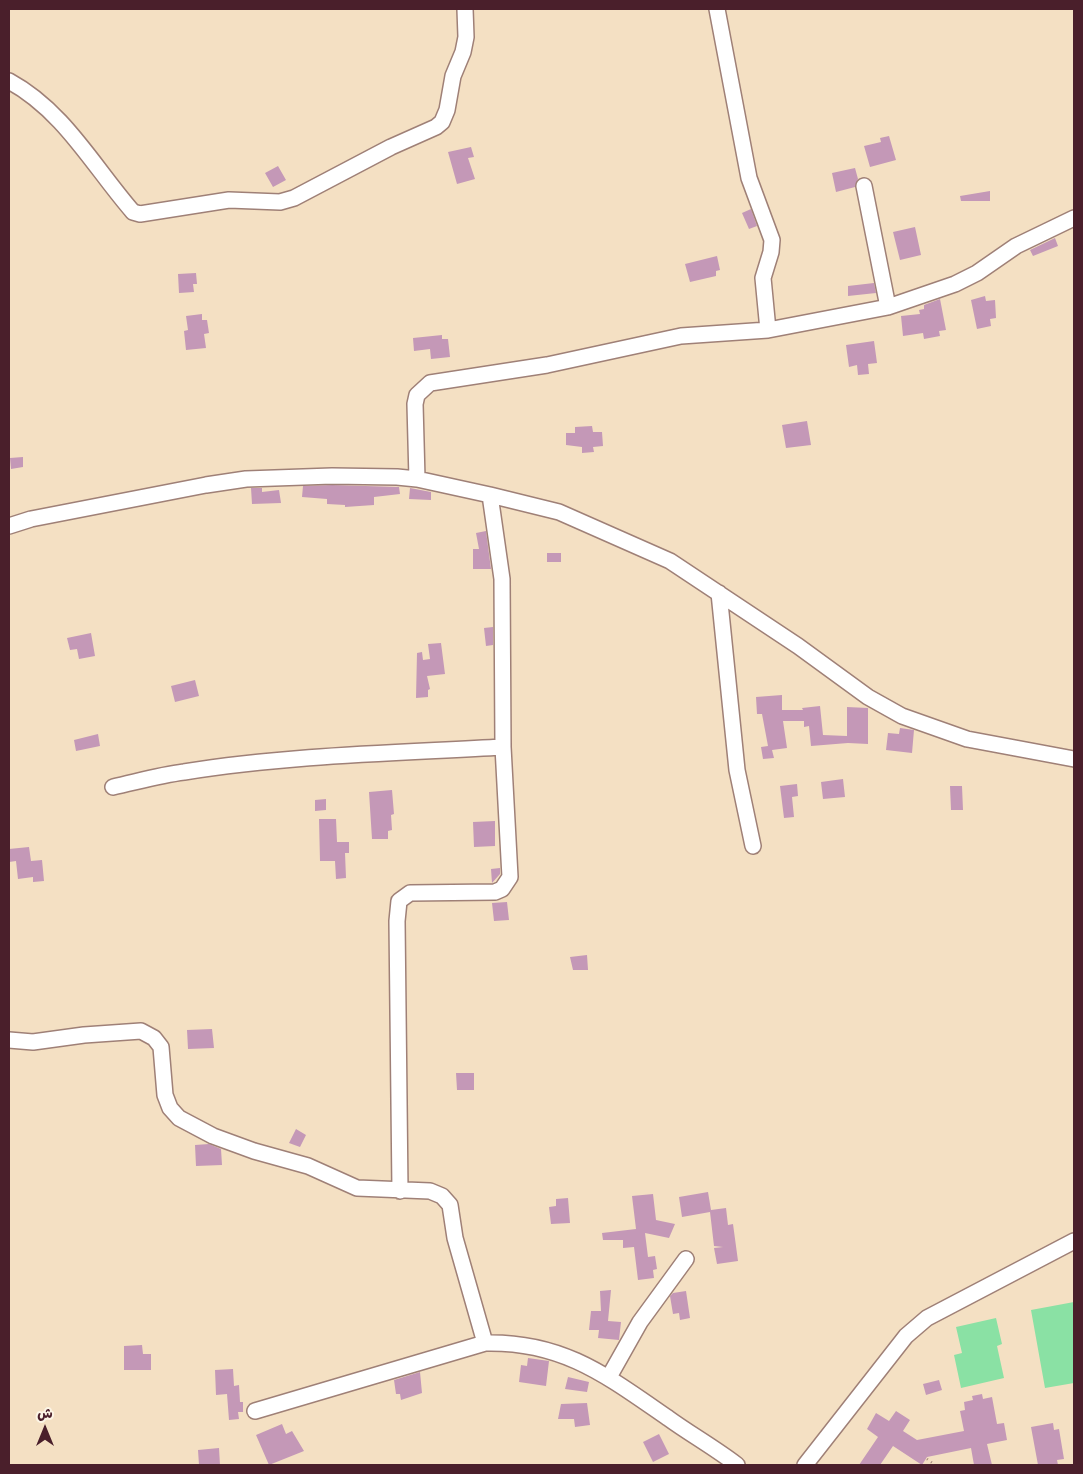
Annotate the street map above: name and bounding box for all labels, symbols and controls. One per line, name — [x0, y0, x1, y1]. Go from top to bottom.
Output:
text: ش — [37, 1401, 53, 1426]
north arrow — [20, 1404, 70, 1454]

